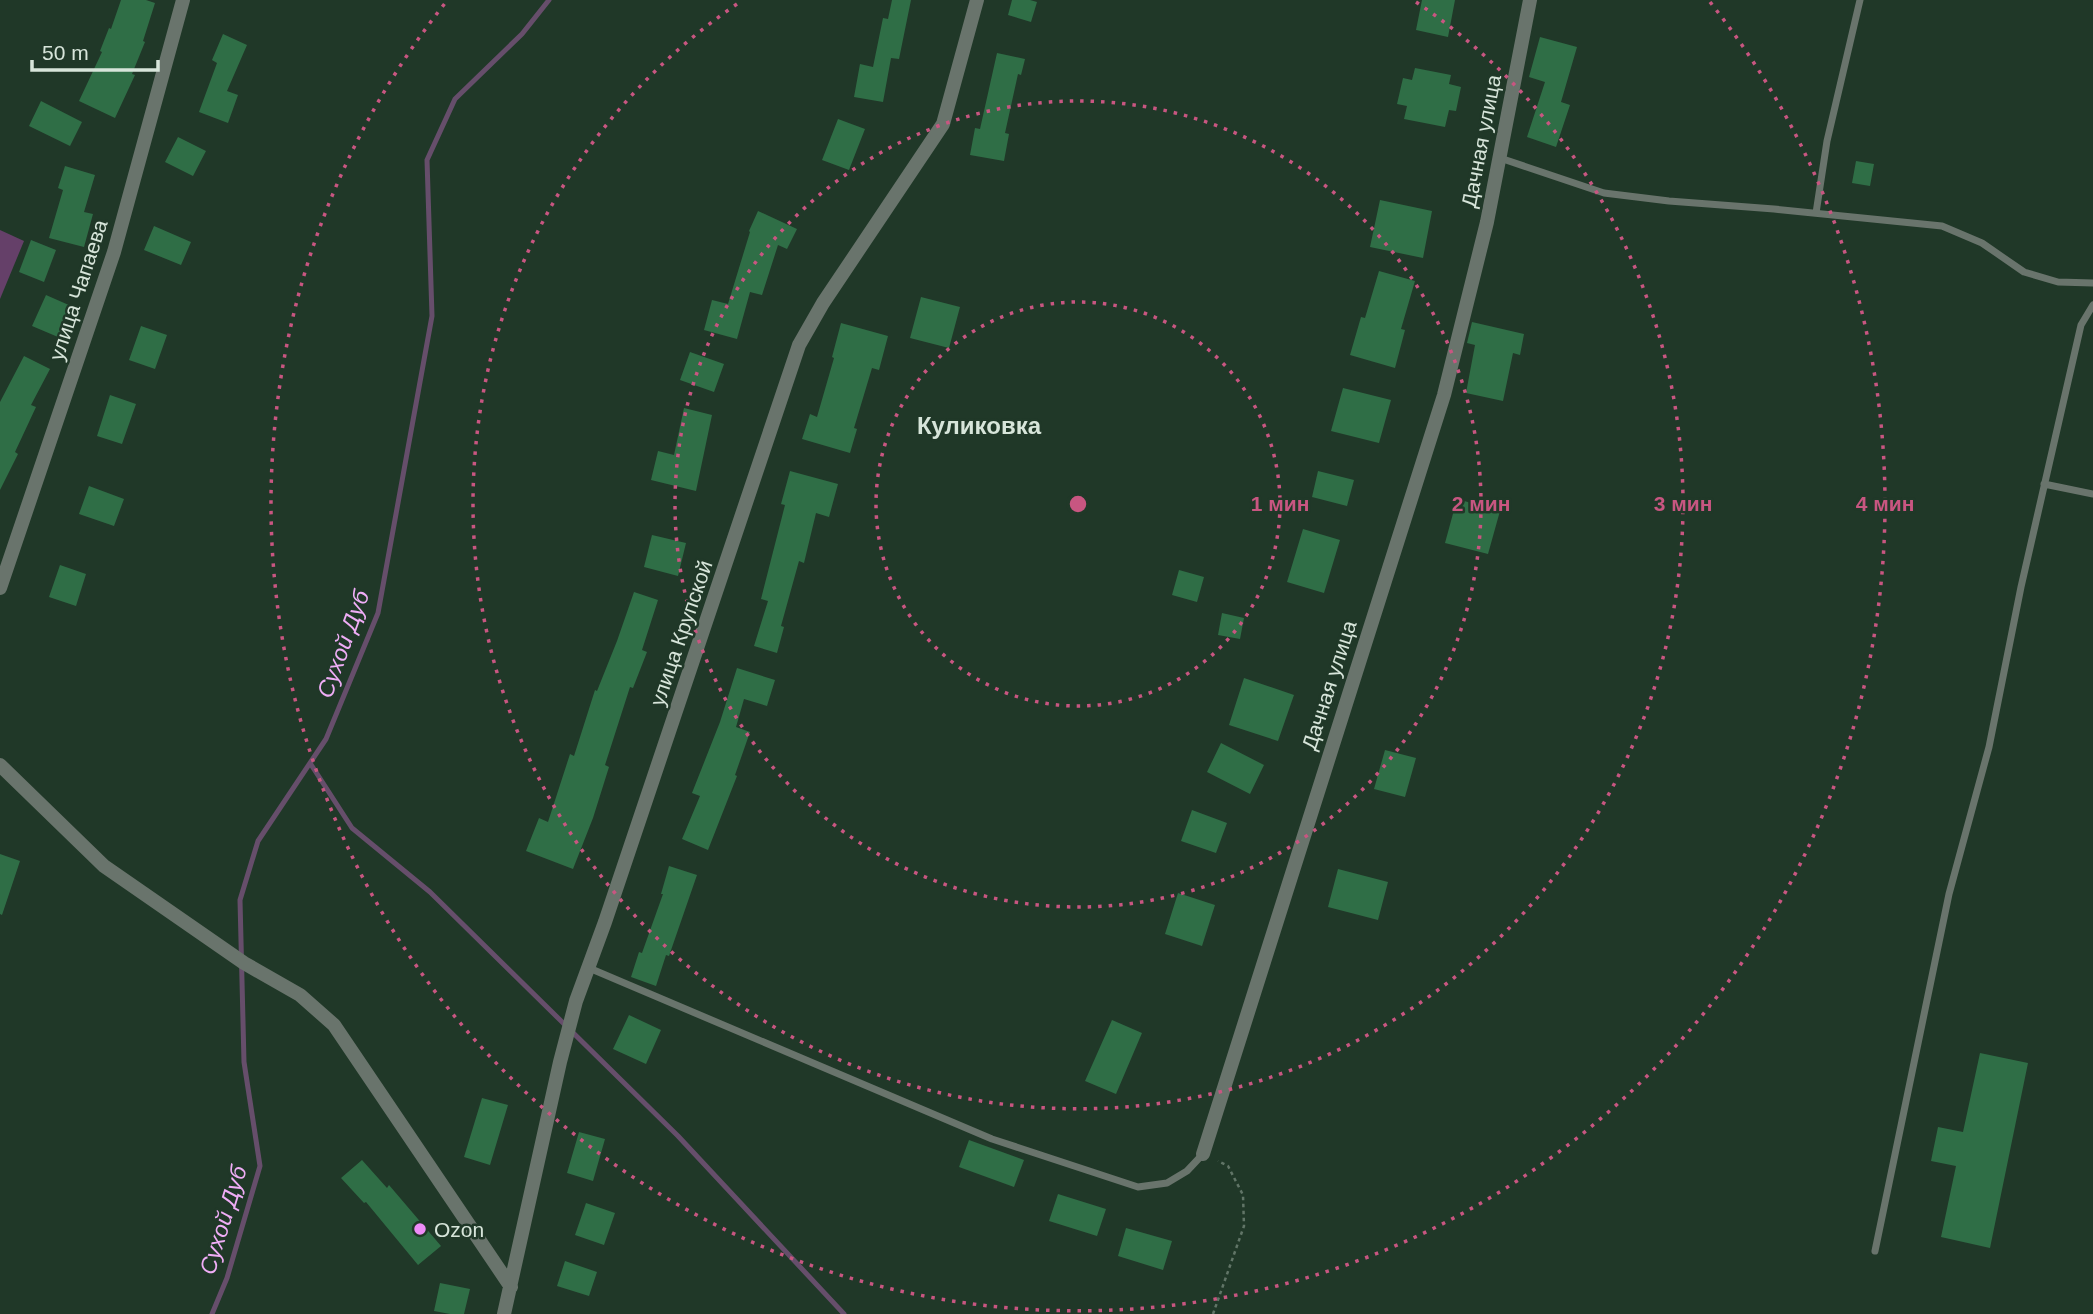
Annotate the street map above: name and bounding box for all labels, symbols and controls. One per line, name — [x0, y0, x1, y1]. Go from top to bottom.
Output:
scale bar — [32, 28, 158, 72]
text: 50 m — [42, 41, 89, 64]
street label: Дачная улица — [1457, 72, 1505, 209]
street label: улица Чапаева — [44, 216, 112, 363]
district label: Куликовка — [917, 412, 1042, 439]
centre of rings — [1066, 492, 1090, 516]
text: 1 мин — [1251, 492, 1309, 515]
text: 2 мин — [1452, 492, 1510, 515]
text: 3 мин — [1654, 492, 1712, 515]
text: 4 мин — [1856, 492, 1914, 515]
street label: улица Крупской — [645, 557, 717, 709]
water label: Сухой Дуб — [312, 586, 375, 701]
street label: Дачная улица — [1297, 617, 1361, 753]
water label: Сухой Дуб — [194, 1161, 252, 1278]
place label: Ozon — [434, 1218, 484, 1241]
marker: Ozon — [412, 1221, 428, 1237]

